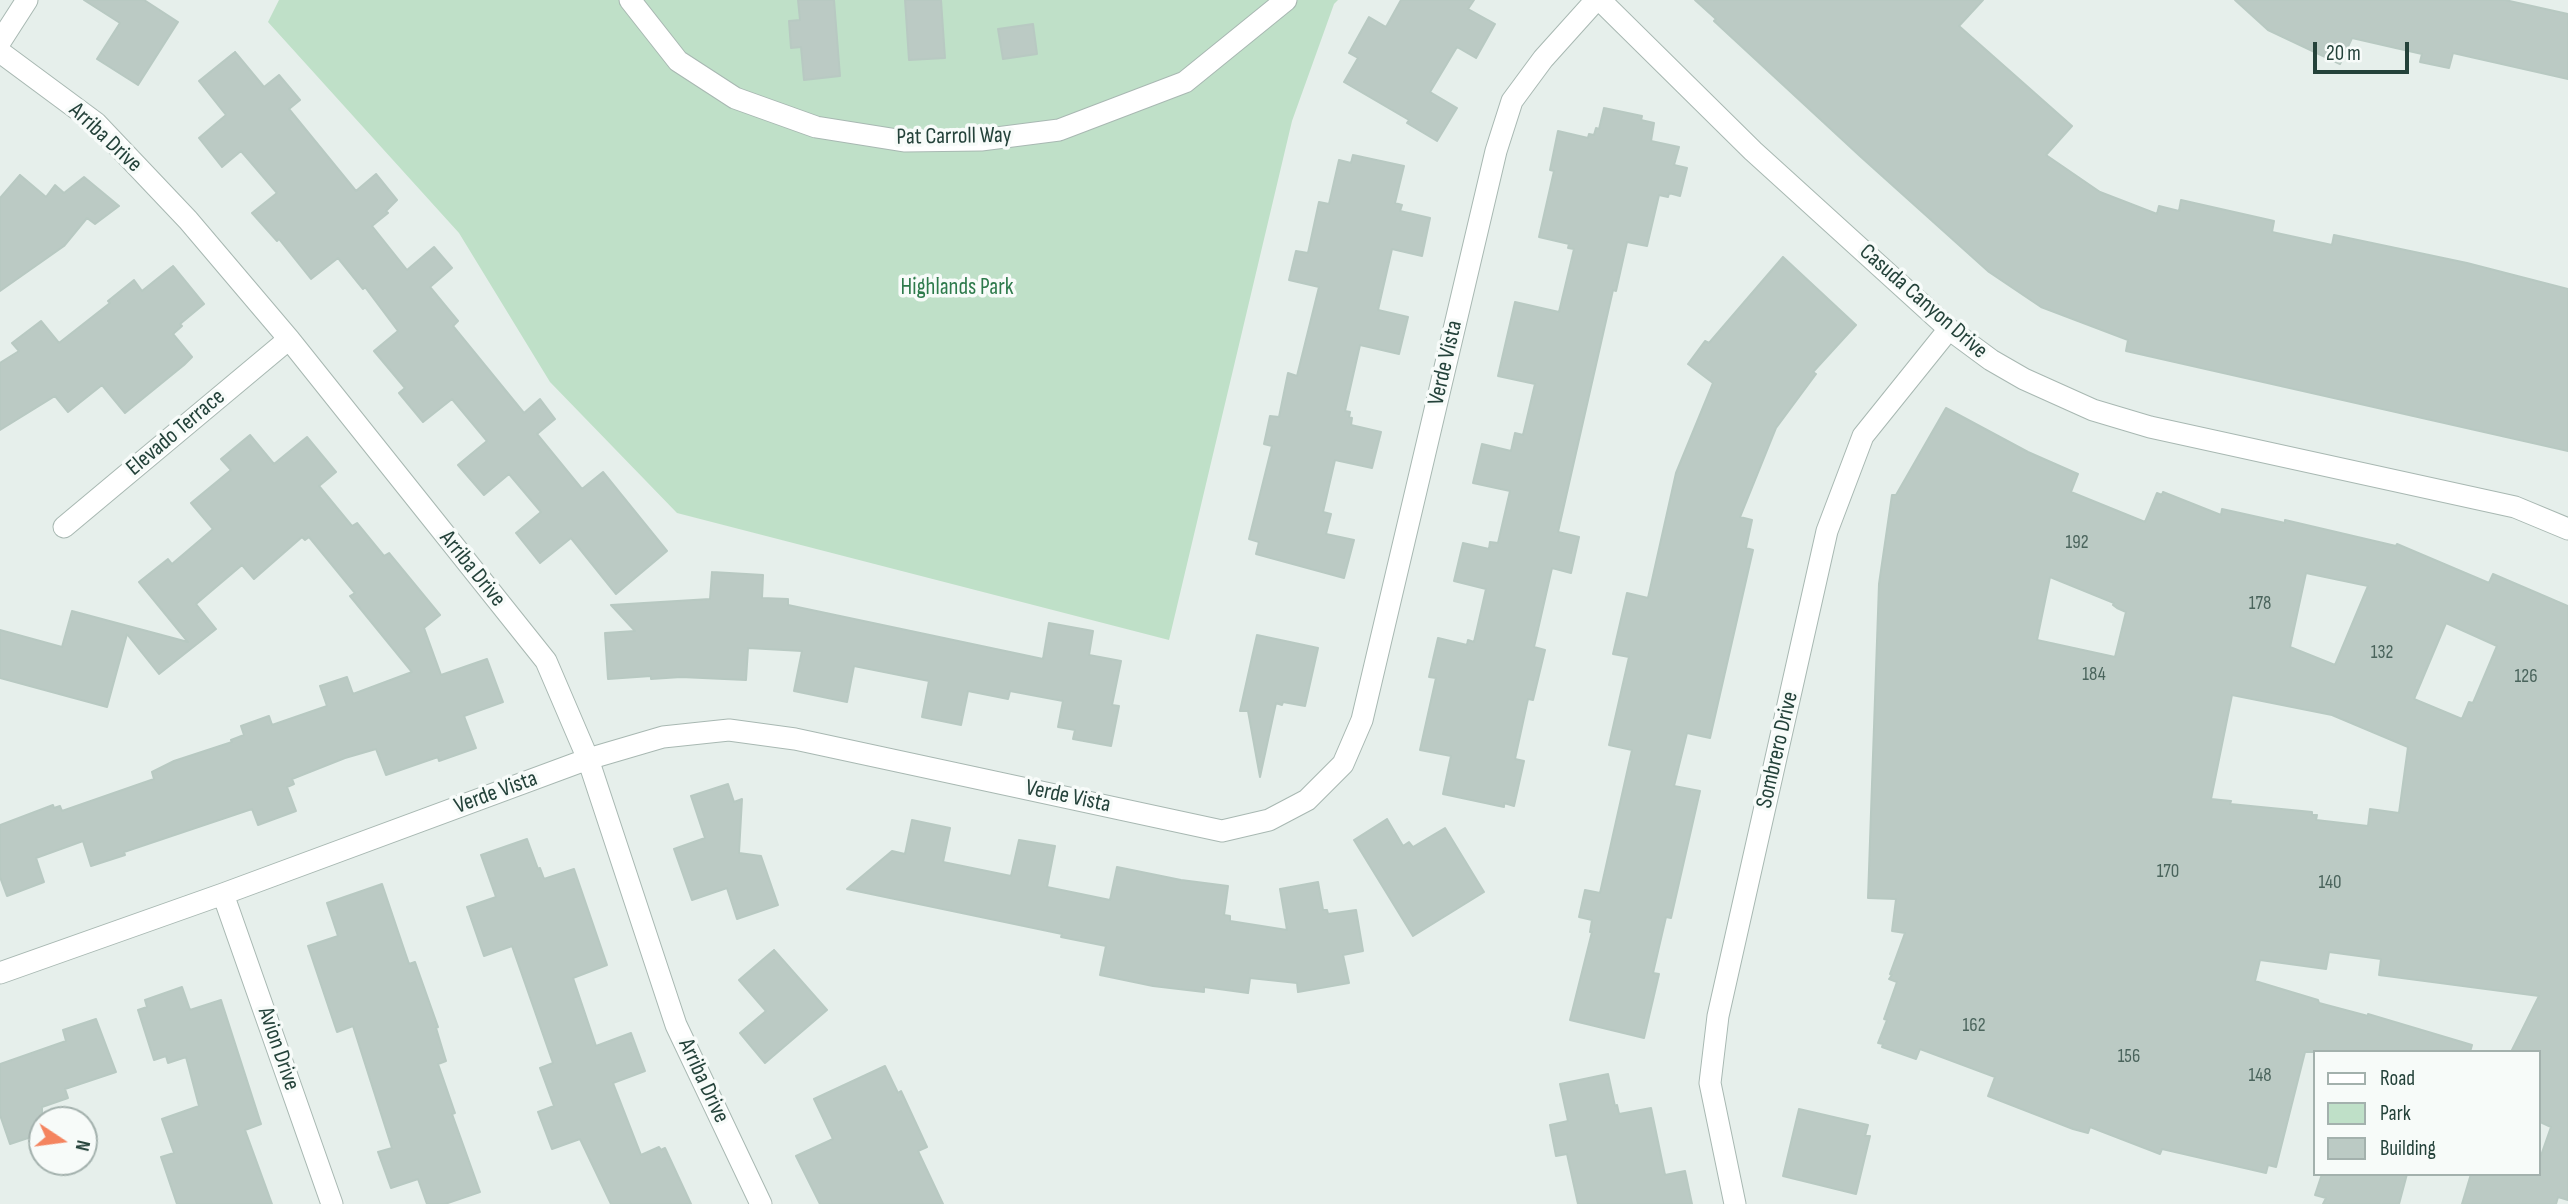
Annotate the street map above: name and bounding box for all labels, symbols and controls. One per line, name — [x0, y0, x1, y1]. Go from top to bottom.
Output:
scale bar — [2316, 28, 2412, 72]
text: 20 m — [2326, 41, 2361, 66]
street label: Arriba Drive — [63, 97, 147, 179]
street label: Pat Carroll Way — [896, 122, 1012, 152]
street label: Casuda Canyon Drive — [1853, 239, 1993, 365]
park label: Highlands Park — [900, 274, 1014, 302]
street label: Verde Vista — [1423, 318, 1469, 408]
street label: Elevado Terrace — [121, 384, 231, 482]
street label: Arriba Drive — [433, 525, 511, 613]
house number: 192 — [2066, 532, 2088, 554]
house number: 178 — [2249, 593, 2271, 615]
house number: 132 — [2371, 642, 2393, 664]
house number: 184 — [2082, 664, 2106, 686]
house number: 126 — [2514, 666, 2538, 688]
street label: Sombrero Drive — [1751, 689, 1805, 811]
street label: Verde Vista — [451, 765, 541, 821]
street label: Verde Vista — [1023, 775, 1113, 819]
house number: 170 — [2157, 861, 2179, 883]
house number: 140 — [2318, 872, 2342, 894]
street label: Avion Drive — [251, 1004, 305, 1094]
house number: 162 — [1963, 1015, 1985, 1037]
street label: Arriba Drive — [671, 1034, 735, 1128]
house number: 156 — [2118, 1046, 2140, 1068]
legend — [2312, 1050, 2540, 1176]
house number: 148 — [2249, 1065, 2271, 1087]
text: Road — [2380, 1066, 2415, 1091]
text: Park — [2380, 1101, 2411, 1126]
north arrow — [28, 1106, 98, 1176]
text: Building — [2380, 1136, 2436, 1161]
text: N — [70, 1138, 94, 1153]

